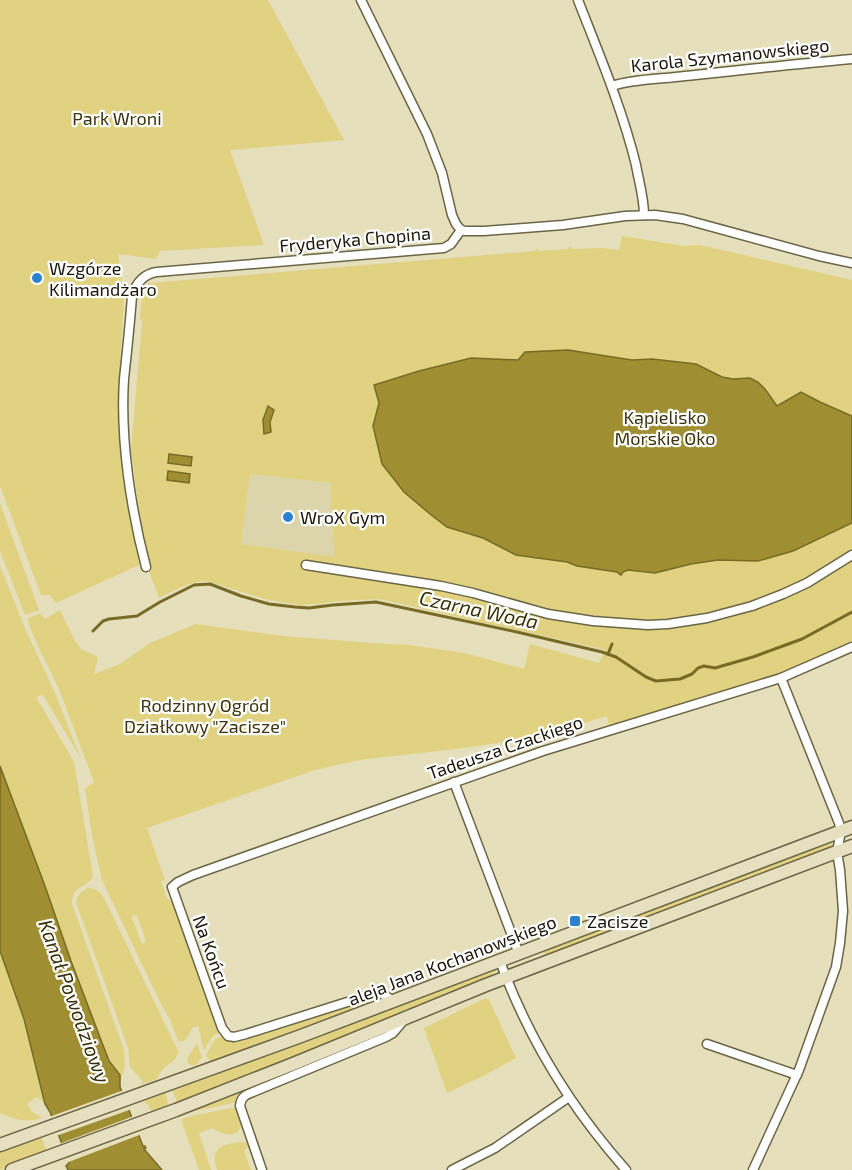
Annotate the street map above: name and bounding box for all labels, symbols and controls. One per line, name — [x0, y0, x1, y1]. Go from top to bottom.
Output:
street label: Karola Szymanowskiego — [630, 34, 830, 76]
park label: Park Wroni — [72, 107, 162, 129]
street label: Fryderyka Chopina — [278, 221, 432, 257]
place label: Wzgórze Kilimandżaro — [49, 257, 157, 300]
marker: Wzgórze Kilimandżaro — [30, 271, 44, 285]
park label: Kąpielisko Morskie Oko — [615, 406, 715, 449]
place label: WroX Gym — [300, 506, 385, 528]
marker: WroX Gym — [281, 510, 295, 524]
water label: Czarna Woda — [417, 585, 541, 633]
park label: Rodzinny Ogród Działkowy "Zacisze" — [124, 694, 286, 737]
street label: Tadeusza Czackiego — [424, 710, 586, 784]
street label: aleja Jana Kochanowskiego — [345, 910, 559, 1010]
place label: Zacisze — [587, 910, 648, 932]
street label: Na Końcu — [189, 912, 235, 992]
marker: Zacisze — [568, 914, 582, 928]
water label: Kanał Powodziowy — [33, 916, 116, 1087]

